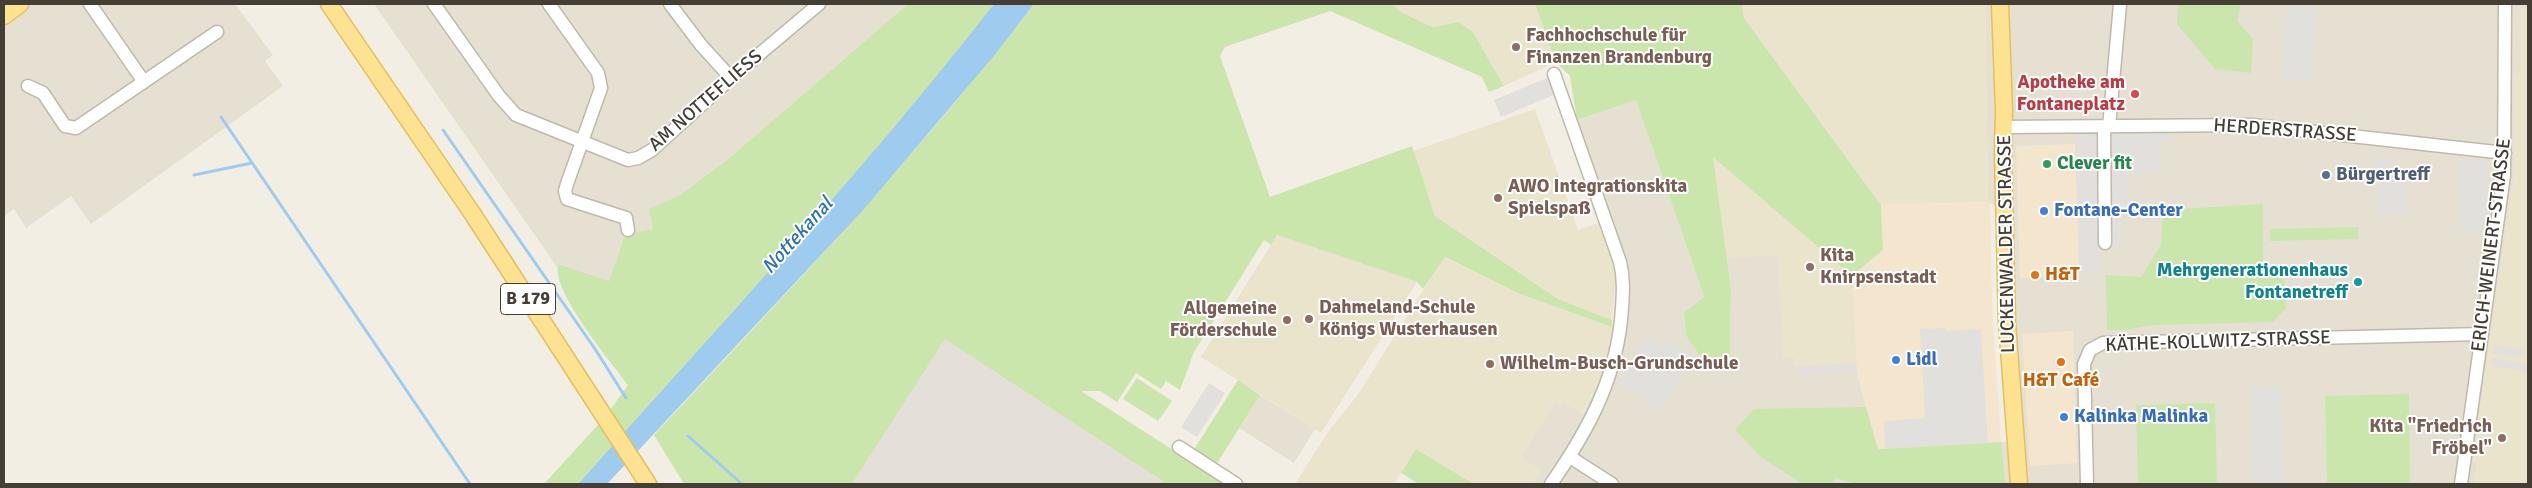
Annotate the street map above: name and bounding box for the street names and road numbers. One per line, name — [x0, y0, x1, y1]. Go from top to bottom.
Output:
street label: AM NOTTEFLIESS — [645, 45, 767, 157]
street label: HERDERSTRASSE — [2213, 115, 2357, 147]
street label: LUCKENWALDER STRASSE — [1994, 135, 2020, 353]
street label: ERICH-WEINERT-STRASSE — [2468, 137, 2516, 353]
road number: B 179 — [500, 284, 556, 314]
street label: KÄTHE-KOLLWITZ-STRASSE — [2105, 327, 2331, 357]

